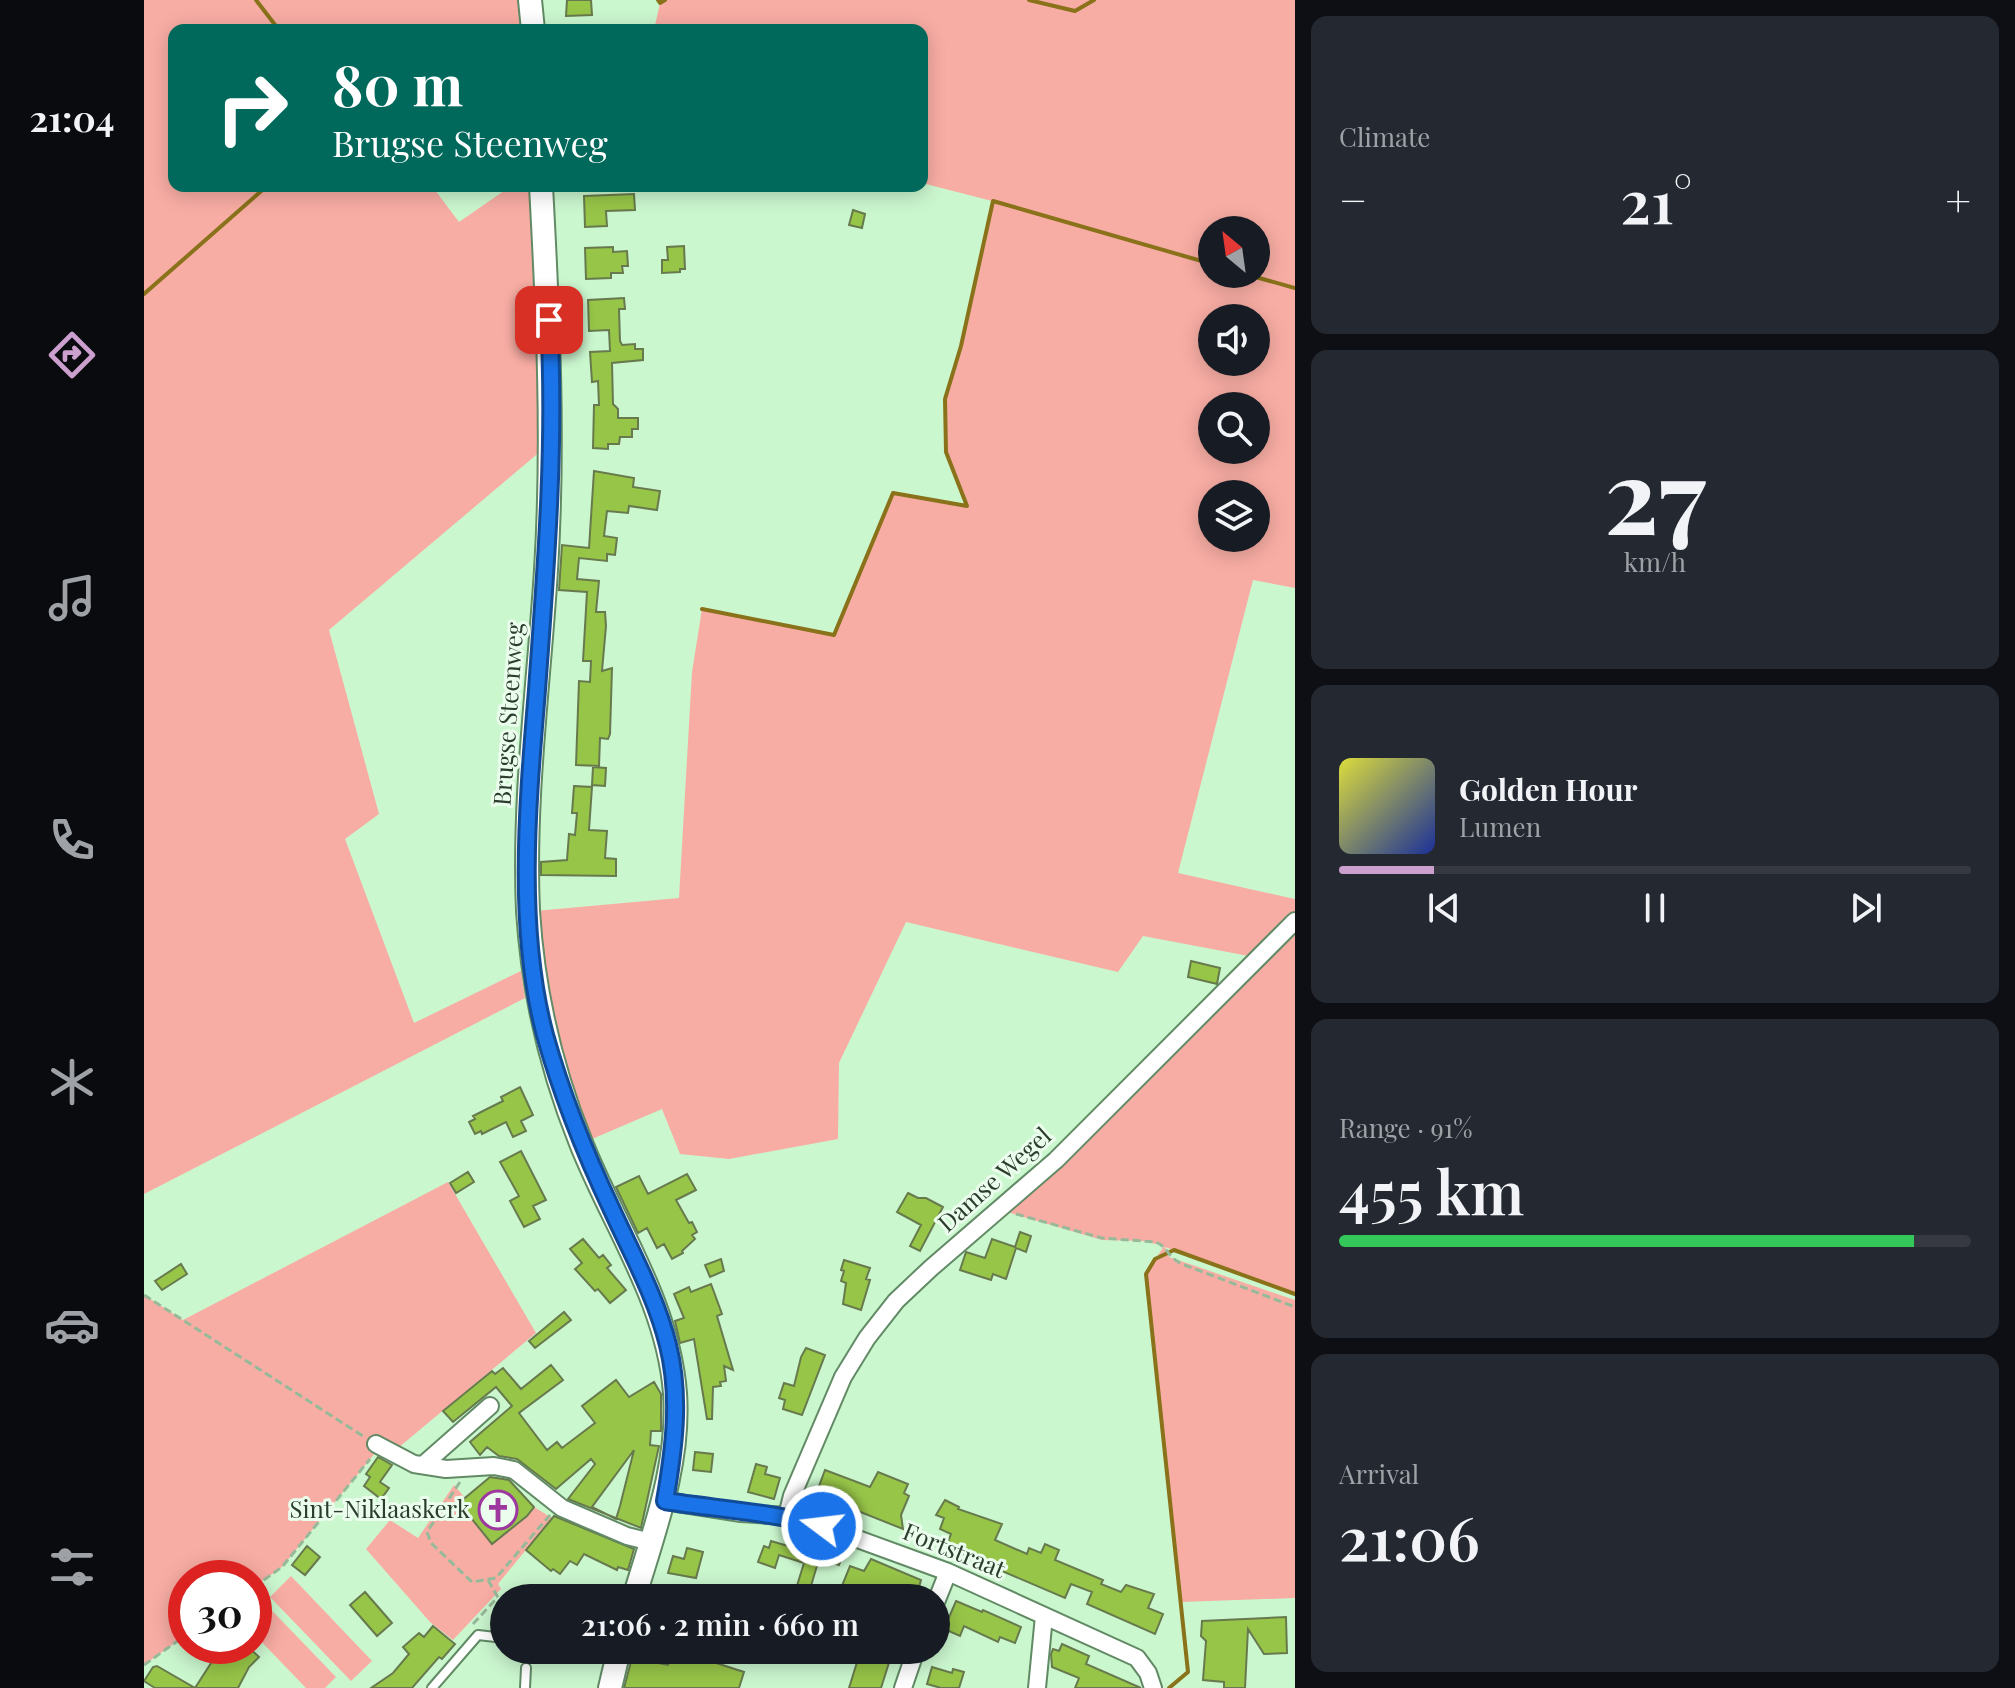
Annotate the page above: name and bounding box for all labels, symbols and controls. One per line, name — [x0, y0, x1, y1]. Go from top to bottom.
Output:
text: 80 m — [332, 46, 463, 121]
icon: right — [200, 56, 304, 160]
text: 21:04 — [30, 93, 114, 141]
text: Brugse Steenweg — [332, 118, 608, 166]
text: Climate — [1339, 119, 1430, 154]
text: 21° — [1620, 159, 1692, 239]
text: − — [1339, 169, 1367, 228]
text: + — [1945, 169, 1971, 228]
north arrow — [1198, 216, 1270, 288]
map controls — [1198, 216, 1270, 552]
pin — [515, 286, 583, 354]
icon: arrive — [527, 298, 571, 342]
button: sound — [1198, 304, 1270, 376]
icon: directions — [44, 327, 100, 383]
button: search — [1198, 392, 1270, 464]
text: 27 — [1604, 422, 1706, 561]
button: layers — [1198, 480, 1270, 552]
text: km/h — [1624, 544, 1686, 579]
icon: music — [44, 570, 100, 626]
street label: Brugse Steenweg — [485, 621, 529, 807]
text: Golden Hour — [1459, 769, 1638, 809]
text: Lumen — [1459, 809, 1541, 844]
icon: phone — [44, 812, 100, 868]
icon: previous — [1422, 886, 1466, 930]
icon: pause — [1633, 886, 1677, 930]
icon: next — [1844, 886, 1888, 930]
icon: climate — [44, 1054, 100, 1110]
text: Range · 91% — [1339, 1110, 1473, 1145]
street label: Damse Wegel — [930, 1119, 1057, 1238]
text: 455 km — [1339, 1150, 1524, 1230]
icon: car — [44, 1297, 100, 1353]
text: Arrival — [1339, 1456, 1419, 1491]
position arrow — [780, 1484, 864, 1568]
church icon: Sint-Niklaaskerk — [477, 1489, 519, 1531]
place label: Sint-Niklaaskerk — [289, 1492, 471, 1524]
text: 21:06 — [1339, 1496, 1480, 1576]
street label: Fortstraat — [899, 1514, 1011, 1584]
icon: filters — [44, 1539, 100, 1595]
speed limit sign: 30 — [168, 1560, 272, 1664]
text: 21:06 · 2 min · 660 m — [581, 1604, 859, 1644]

